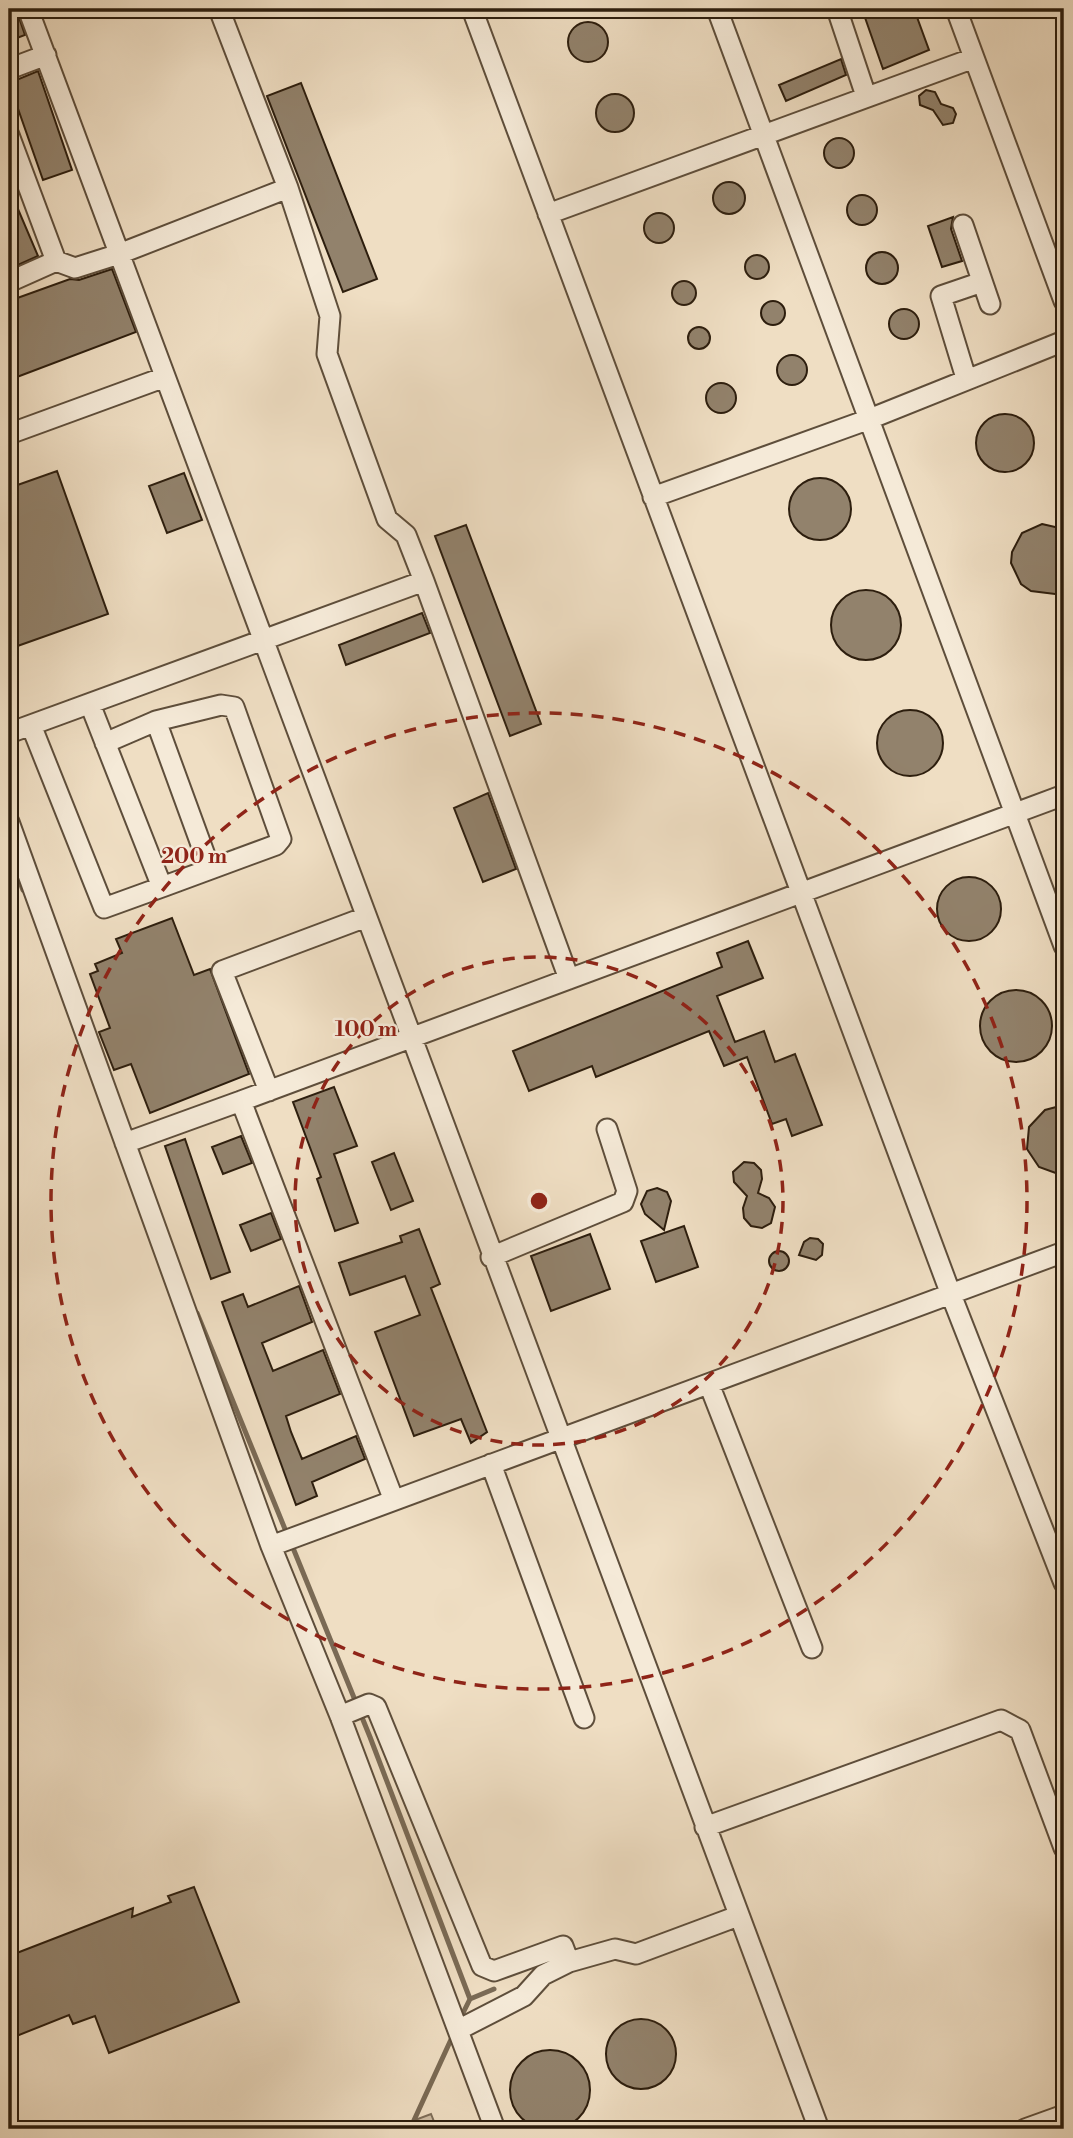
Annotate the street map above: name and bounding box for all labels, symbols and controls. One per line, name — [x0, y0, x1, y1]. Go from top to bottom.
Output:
text: 200 m — [161, 844, 227, 870]
text: 100 m — [335, 1017, 397, 1043]
centre of rings — [527, 1189, 551, 1213]

